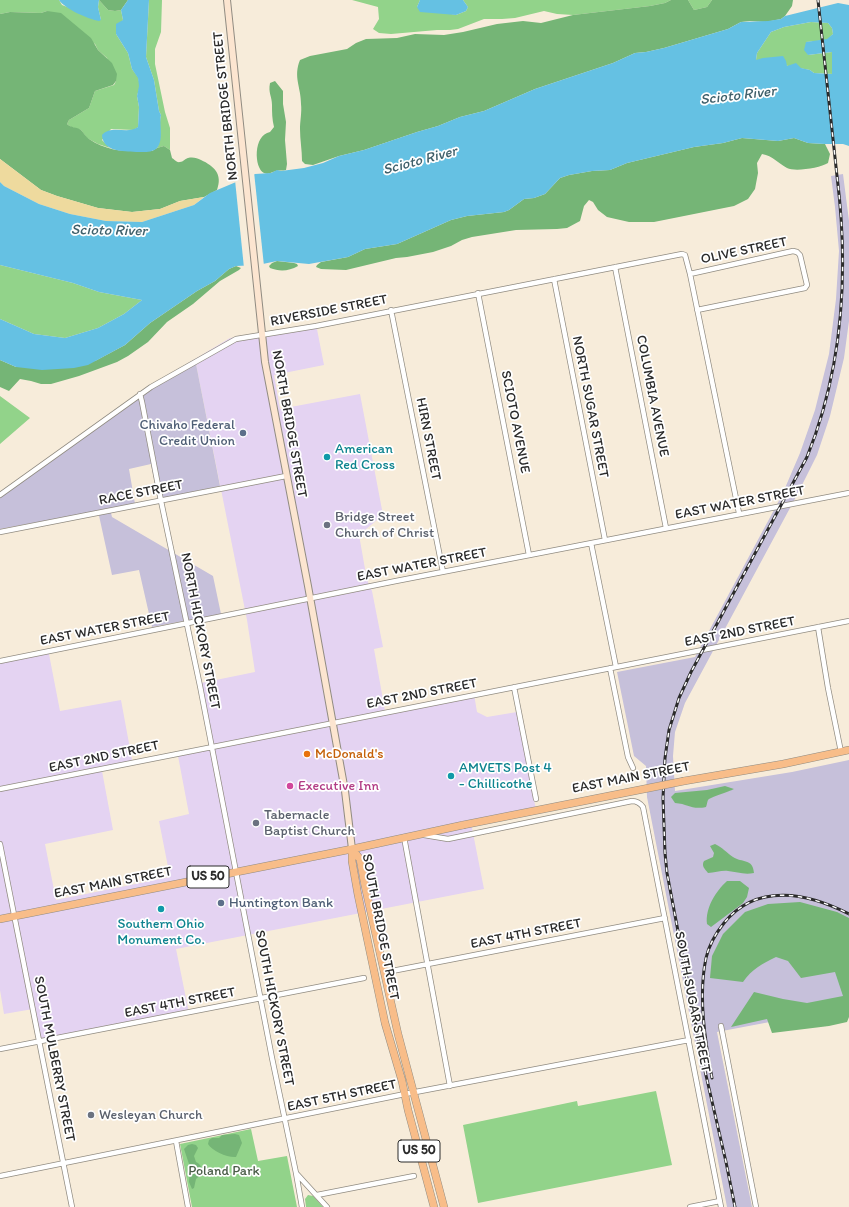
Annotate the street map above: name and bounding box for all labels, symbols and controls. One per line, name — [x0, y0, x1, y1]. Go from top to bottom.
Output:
street label: NORTH BRIDGE STREET — [210, 31, 242, 181]
water label: Scioto River — [699, 82, 777, 110]
water label: Scioto River — [381, 142, 459, 180]
water label: Scioto River — [71, 221, 147, 241]
street label: OLIVE STREET — [699, 234, 789, 268]
street label: RIVERSIDE STREET — [269, 291, 389, 331]
street label: COLUMBIA AVENUE — [632, 334, 672, 458]
street label: NORTH SUGAR STREET — [568, 335, 612, 479]
street label: NORTH BRIDGE STREET — [268, 349, 310, 499]
street label: SCIOTO AVENUE — [497, 369, 533, 475]
street label: HIRN STREET — [412, 396, 444, 482]
place label: Chivaho Federal Credit Union — [140, 417, 235, 450]
marker: Chivaho Federal Credit Union — [238, 428, 248, 438]
place label: American Red Cross — [335, 441, 395, 474]
marker: American Red Cross — [322, 452, 332, 462]
street label: RACE STREET — [98, 477, 184, 509]
street label: EAST WATER STREET — [674, 482, 806, 524]
place label: Bridge Street Church of Christ — [335, 509, 434, 542]
marker: Bridge Street Church of Christ — [322, 520, 332, 530]
street label: EAST WATER STREET — [356, 544, 488, 586]
street label: NORTH HICKORY STREET — [177, 551, 223, 711]
street label: EAST WATER STREET — [39, 608, 171, 650]
street label: EAST 2ND STREET — [683, 613, 797, 651]
street label: EAST 2ND STREET — [365, 675, 479, 713]
street label: EAST 2ND STREET — [47, 737, 161, 777]
place label: McDonald's — [315, 746, 383, 762]
marker: McDonald's — [302, 749, 312, 759]
street label: EAST MAIN STREET — [571, 758, 691, 798]
place label: AMVETS Post 4 - Chillicothe — [459, 760, 552, 792]
marker: AMVETS Post 4 - Chillicothe — [446, 771, 456, 781]
place label: Executive Inn — [298, 778, 379, 794]
marker: Executive Inn — [285, 781, 295, 791]
place label: Tabernacle Baptist Church — [264, 807, 355, 840]
marker: Tabernacle Baptist Church — [251, 818, 261, 828]
street label: SOUTH BRIDGE STREET — [358, 852, 402, 1002]
street label: EAST MAIN STREET — [53, 863, 173, 903]
road number: US 50 — [187, 866, 229, 888]
place label: Huntington Bank — [229, 895, 333, 911]
marker: Huntington Bank — [216, 898, 226, 908]
marker: Southern Ohio Monument Co. — [156, 904, 166, 914]
street label: EAST 4TH STREET — [469, 915, 583, 953]
place label: Southern Ohio Monument Co. — [117, 916, 205, 948]
street label: SOUTH HICKORY STREET — [251, 929, 297, 1087]
street label: SOUTH SUGAR STREET — [670, 930, 714, 1074]
street label: SOUTH MULBERRY STREET — [30, 975, 78, 1143]
street label: EAST 4TH STREET — [123, 984, 237, 1022]
street label: EAST 5TH STREET — [286, 1076, 398, 1116]
place label: Wesleyan Church — [99, 1107, 203, 1123]
marker: Wesleyan Church — [86, 1110, 96, 1120]
road number: US 50 — [398, 1140, 440, 1162]
park label: Poland Park — [188, 1163, 260, 1179]

